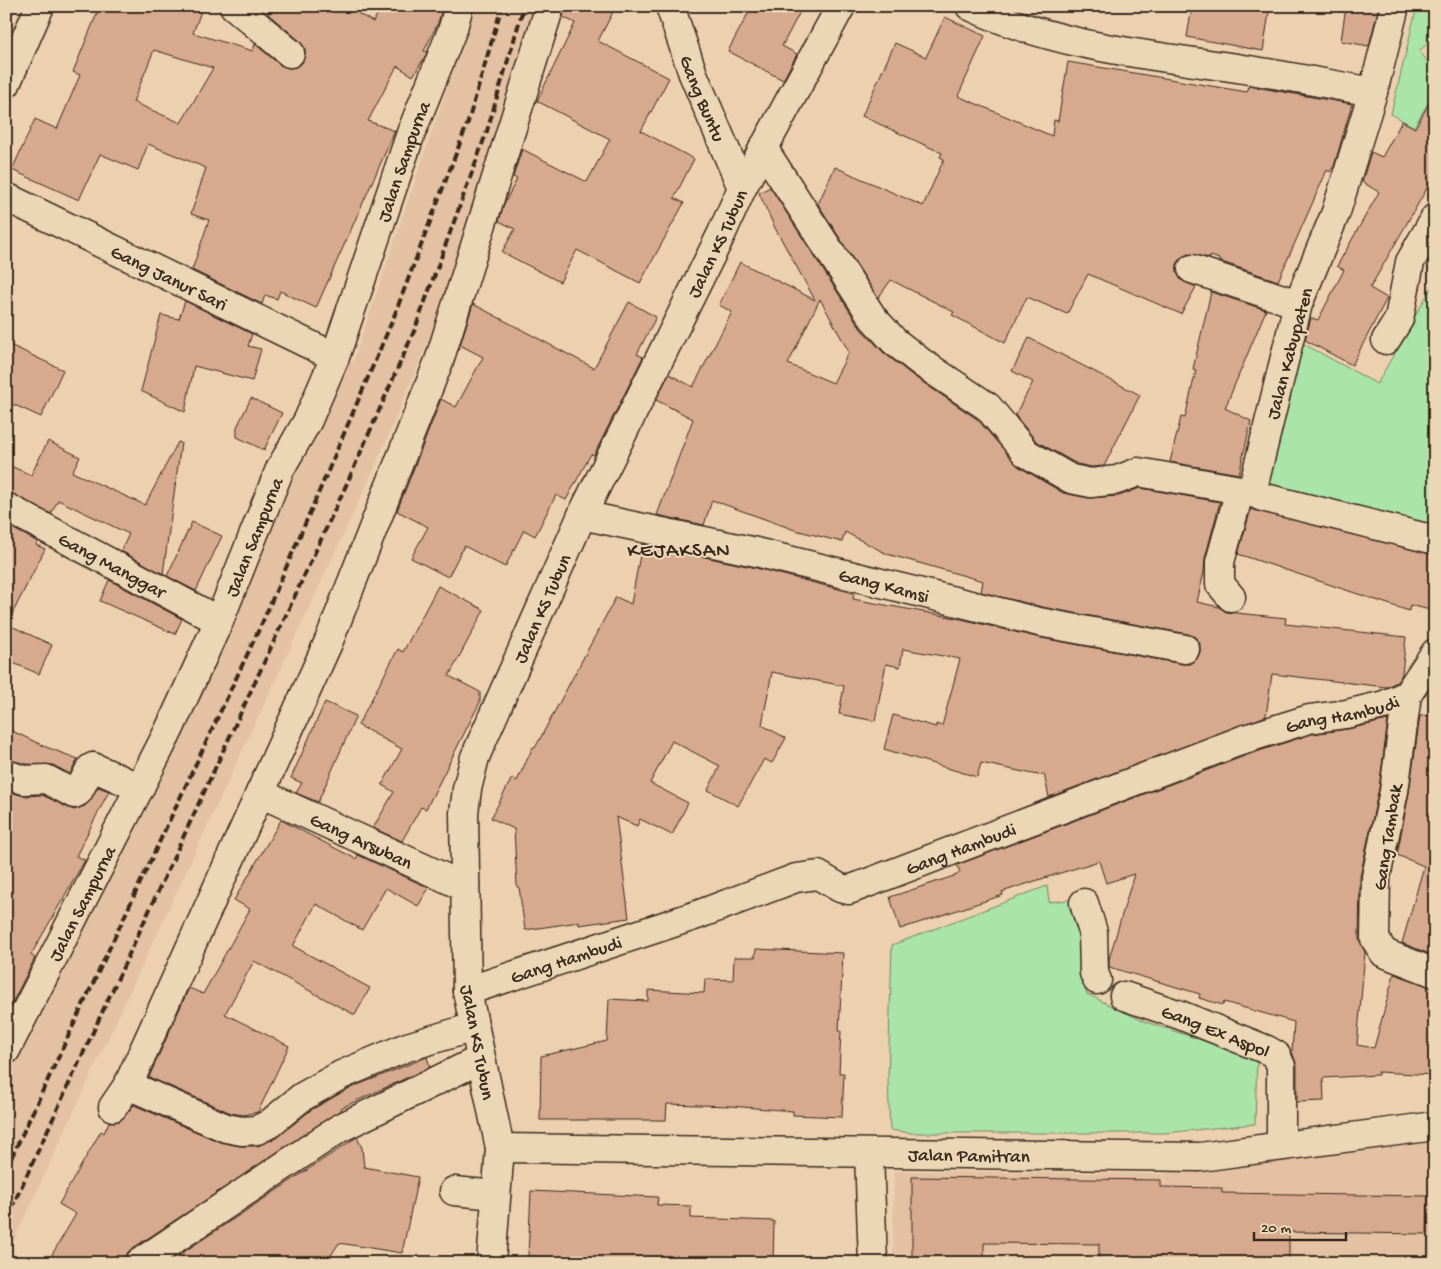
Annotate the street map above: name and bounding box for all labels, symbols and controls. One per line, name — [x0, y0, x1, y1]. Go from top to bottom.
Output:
street label: Gang Buntu — [673, 53, 729, 146]
street label: Jalan Sampurna — [374, 97, 438, 225]
street label: Jalan KS Tubun — [684, 187, 755, 302]
street label: Gang Janur Sari — [106, 242, 230, 318]
street label: Jalan Kabupaten — [1263, 286, 1320, 422]
street label: Jalan Sampurna — [222, 474, 291, 601]
street label: Gang Manggar — [53, 529, 171, 606]
district label: KEJAKSAN — [627, 540, 731, 565]
street label: Jalan KS Tubun — [510, 551, 578, 667]
street label: Gang Kamsi — [836, 565, 931, 609]
street label: Gang Hambudi — [1283, 692, 1404, 741]
street label: Gang Tambak — [1370, 781, 1409, 892]
street label: Gang Arsuban — [305, 809, 415, 876]
street label: Gang Hambudi — [903, 819, 1020, 882]
street label: Jalan Sampurna — [45, 842, 124, 966]
street label: Gang Hambudi — [508, 933, 626, 991]
street label: Jalan KS Tubun — [453, 983, 498, 1102]
street label: Gang Ex Aspol — [1158, 1001, 1273, 1064]
street label: Jalan Pamitran — [908, 1145, 1030, 1170]
scale bar — [1254, 1209, 1346, 1241]
text: 20 m — [1261, 1220, 1291, 1238]

